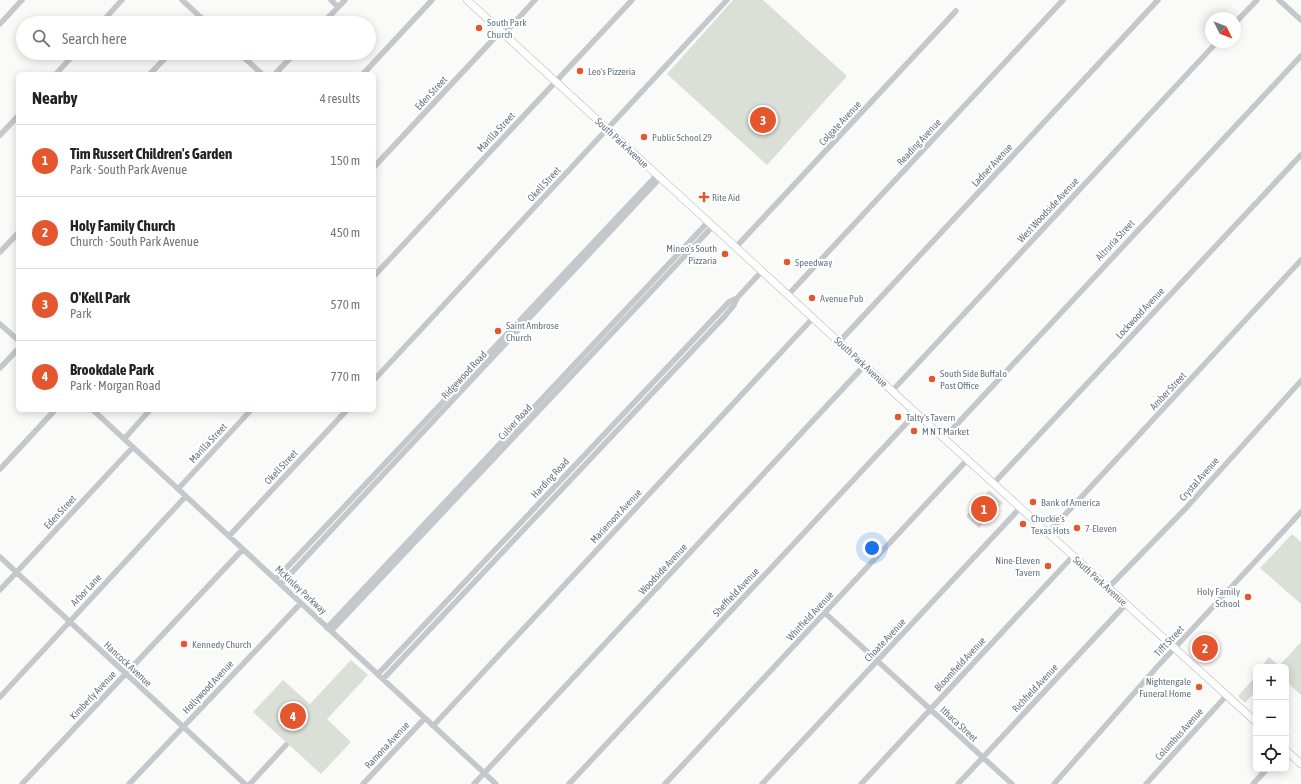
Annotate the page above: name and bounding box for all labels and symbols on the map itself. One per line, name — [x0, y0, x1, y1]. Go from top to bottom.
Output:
north arrow — [1205, 12, 1241, 48]
place label: South Park Church — [487, 17, 527, 40]
marker: South Park Church — [474, 23, 484, 33]
marker: Leo's Pizzeria — [575, 66, 585, 76]
place label: Leo's Pizzeria — [588, 66, 636, 77]
street label: Eden Street — [413, 74, 449, 112]
street label: Colgate Avenue — [817, 98, 864, 148]
pin: 3 — [750, 105, 776, 135]
street label: Marilla Street — [475, 110, 517, 154]
street label: South Park Avenue — [593, 116, 651, 171]
street label: Reading Avenue — [895, 116, 944, 167]
marker: Public School 29 — [639, 132, 649, 142]
place label: Public School 29 — [652, 132, 712, 143]
street label: Ladner Avenue — [969, 141, 1015, 189]
street label: Okell Street — [525, 164, 563, 204]
street label: West Woodside Avenue — [1015, 175, 1081, 245]
marker: Rite Aid — [699, 192, 709, 202]
place label: Rite Aid — [712, 192, 740, 203]
street label: Altruria Street — [1093, 217, 1137, 263]
place label: Mineo's South Pizzaria — [666, 243, 717, 266]
marker: Mineo's South Pizzaria — [720, 249, 730, 259]
marker: Speedway — [782, 257, 792, 267]
place label: Speedway — [795, 257, 832, 268]
street label: Lockwood Avenue — [1114, 285, 1167, 341]
marker: Avenue Pub — [807, 293, 817, 303]
place label: Avenue Pub — [820, 293, 864, 304]
place label: Saint Ambrose Church — [506, 320, 559, 343]
marker: Saint Ambrose Church — [493, 326, 503, 336]
street label: South Park Avenue — [832, 335, 890, 390]
street label: Ridgewood Road — [439, 349, 489, 401]
place label: South Side Buffalo Post Office — [940, 368, 1007, 391]
street label: Amber Street — [1148, 370, 1188, 412]
marker: South Side Buffalo Post Office — [927, 374, 937, 384]
street label: Culver Road — [496, 402, 534, 442]
marker: Talty's Tavern — [893, 412, 903, 422]
place label: Talty's Tavern — [906, 412, 955, 423]
street label: Marilla Street — [187, 421, 229, 465]
marker: M N T Market — [909, 426, 919, 436]
place label: M N T Market — [922, 426, 969, 437]
street label: Okell Street — [262, 447, 300, 487]
street label: Crystal Avenue — [1177, 455, 1221, 503]
street label: Harding Road — [529, 456, 571, 500]
street label: Mariemont Avenue — [588, 486, 644, 545]
street label: Eden Street — [42, 493, 78, 531]
pin: 1 — [971, 494, 997, 524]
marker: Bank of America — [1028, 497, 1038, 507]
place label: Bank of America — [1041, 497, 1100, 508]
place label: Chuckie's Texas Hots — [1031, 513, 1070, 536]
marker: Chuckie's Texas Hots — [1018, 519, 1028, 529]
marker: 7-Eleven — [1072, 523, 1082, 533]
place label: 7-Eleven — [1085, 523, 1117, 534]
your location — [862, 538, 882, 558]
street label: Woodside Avenue — [637, 541, 690, 597]
street label: South Park Avenue — [1071, 554, 1129, 608]
place label: Nine-Eleven Tavern — [995, 555, 1040, 578]
marker: Nine-Eleven Tavern — [1043, 561, 1053, 571]
street label: McKinley Parkway — [273, 563, 329, 617]
street label: Sheffield Avenue — [711, 565, 762, 618]
street label: Arbor Lane — [68, 571, 104, 608]
place label: Holy Family School — [1197, 586, 1240, 609]
street label: Whitfield Avenue — [784, 589, 836, 643]
marker: Holy Family School — [1243, 592, 1253, 602]
street label: Choate Avenue — [862, 616, 908, 664]
street label: Tifft Street — [1152, 623, 1186, 659]
pin: 2 — [1192, 633, 1218, 663]
street label: Bloomfield Avenue — [932, 634, 988, 693]
street label: Hancock Avenue — [102, 639, 154, 689]
marker: Kennedy Church — [179, 639, 189, 649]
place label: Kennedy Church — [192, 639, 251, 650]
street label: Hollywood Avenue — [180, 658, 236, 716]
street label: Richfield Avenue — [1010, 661, 1060, 714]
street label: Kimberly Avenue — [68, 668, 119, 722]
place label: Nightengale Funeral Home — [1139, 676, 1191, 699]
marker: Nightengale Funeral Home — [1194, 682, 1204, 692]
pin: 4 — [280, 701, 306, 731]
street label: Ithaca Street — [938, 704, 980, 744]
street label: Columbus Avenue — [1153, 705, 1205, 762]
street label: Ramona Avenue — [362, 719, 412, 771]

